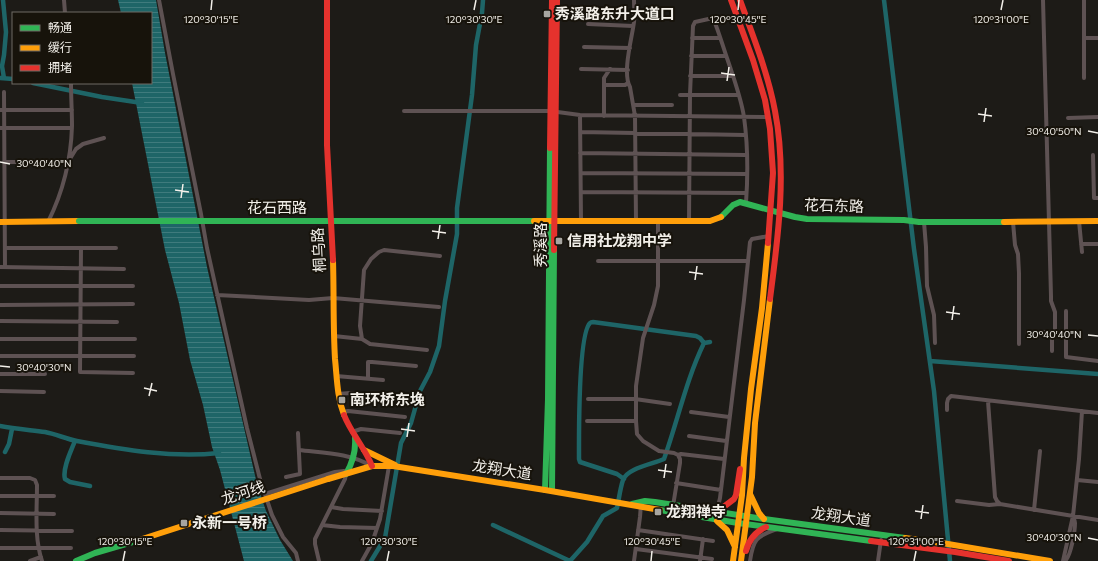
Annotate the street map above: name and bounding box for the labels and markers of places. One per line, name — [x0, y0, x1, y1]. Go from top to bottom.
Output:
place label: 秀溪路东升大道口 — [555, 4, 675, 22]
marker: 秀溪路东升大道口 — [542, 9, 552, 19]
place label: 信用社龙翔中学 — [567, 231, 672, 249]
marker: 信用社龙翔中学 — [554, 236, 564, 246]
place label: 南环桥东堍 — [350, 390, 425, 408]
marker: 南环桥东堍 — [337, 395, 347, 405]
place label: 龙翔禅寺 — [666, 502, 726, 520]
marker: 龙翔禅寺 — [653, 507, 663, 517]
place label: 永新一号桥 — [192, 513, 267, 531]
marker: 永新一号桥 — [179, 518, 189, 528]

